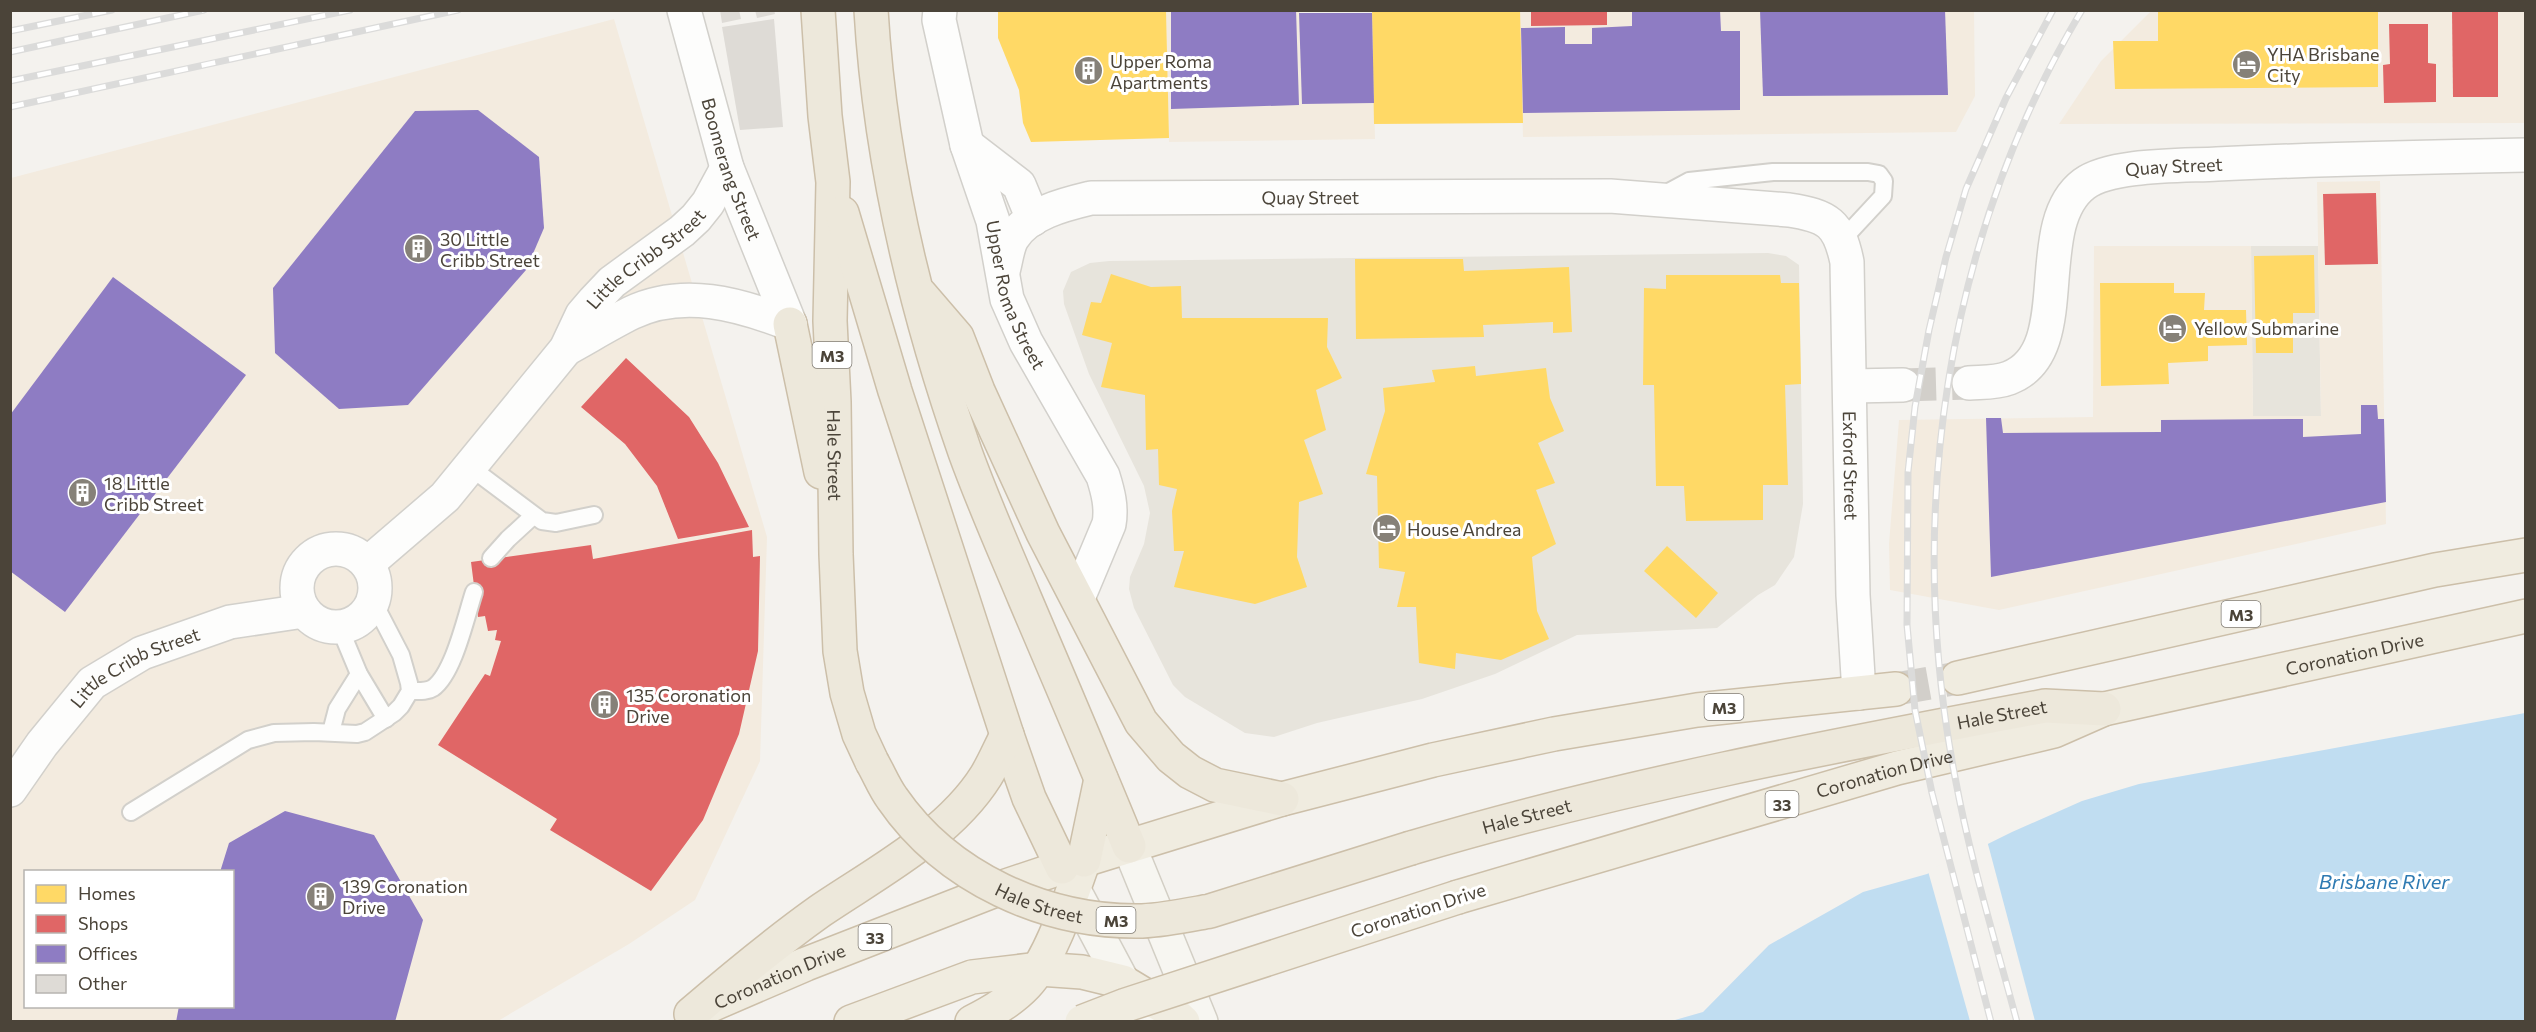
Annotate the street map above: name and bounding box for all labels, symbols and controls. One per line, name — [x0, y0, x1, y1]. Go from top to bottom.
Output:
place label: YHA Brisbane City — [2267, 43, 2380, 86]
hotel icon: YHA Brisbane City — [2230, 48, 2262, 80]
place label: Upper Roma Apartments — [1110, 50, 1212, 93]
building icon: Upper Roma Apartments — [1073, 55, 1105, 87]
street label: Boomerang Street — [697, 95, 766, 243]
street label: Quay Street — [2124, 153, 2223, 181]
street label: Quay Street — [1261, 186, 1359, 208]
street label: Little Cribb Street — [581, 204, 710, 313]
street label: Upper Roma Street — [982, 218, 1050, 373]
place label: 30 Little Cribb Street — [440, 228, 540, 271]
building icon: 30 Little Cribb Street — [403, 233, 435, 265]
hotel icon: Yellow Submarine — [2157, 312, 2189, 344]
place label: Yellow Submarine — [2194, 317, 2339, 339]
road number: M3 — [812, 342, 852, 368]
street label: Hale Street — [823, 409, 846, 501]
street label: Exford Street — [1839, 411, 1863, 520]
place label: 18 Little Cribb Street — [104, 472, 204, 515]
building icon: 18 Little Cribb Street — [67, 477, 99, 509]
hotel icon: House Andrea — [1370, 513, 1402, 545]
place label: House Andrea — [1407, 518, 1521, 540]
road number: M3 — [2222, 601, 2260, 627]
street label: Little Cribb Street — [65, 623, 203, 712]
street label: Coronation Drive — [2283, 628, 2426, 680]
place label: 135 Coronation Drive — [626, 684, 751, 727]
building icon: 135 Coronation Drive — [589, 689, 621, 721]
road number: M3 — [1704, 694, 1744, 720]
street label: Hale Street — [1955, 695, 2049, 733]
street label: Coronation Drive — [1813, 744, 1955, 802]
road number: 33 — [1766, 791, 1798, 817]
street label: Hale Street — [1480, 794, 1574, 838]
water label: Brisbane River — [2319, 869, 2450, 893]
legend — [24, 870, 234, 1008]
place label: 139 Coronation Drive — [342, 875, 468, 918]
street label: Hale Street — [992, 878, 1085, 927]
street label: Coronation Drive — [1348, 878, 1488, 942]
building icon: 139 Coronation Drive — [305, 880, 337, 912]
text: Homes — [78, 882, 136, 904]
road number: M3 — [1096, 907, 1136, 933]
text: Shops — [78, 912, 128, 934]
road number: 33 — [858, 924, 892, 950]
street label: Coronation Drive — [710, 939, 848, 1013]
text: Offices — [78, 942, 138, 964]
text: Other — [78, 972, 127, 994]

